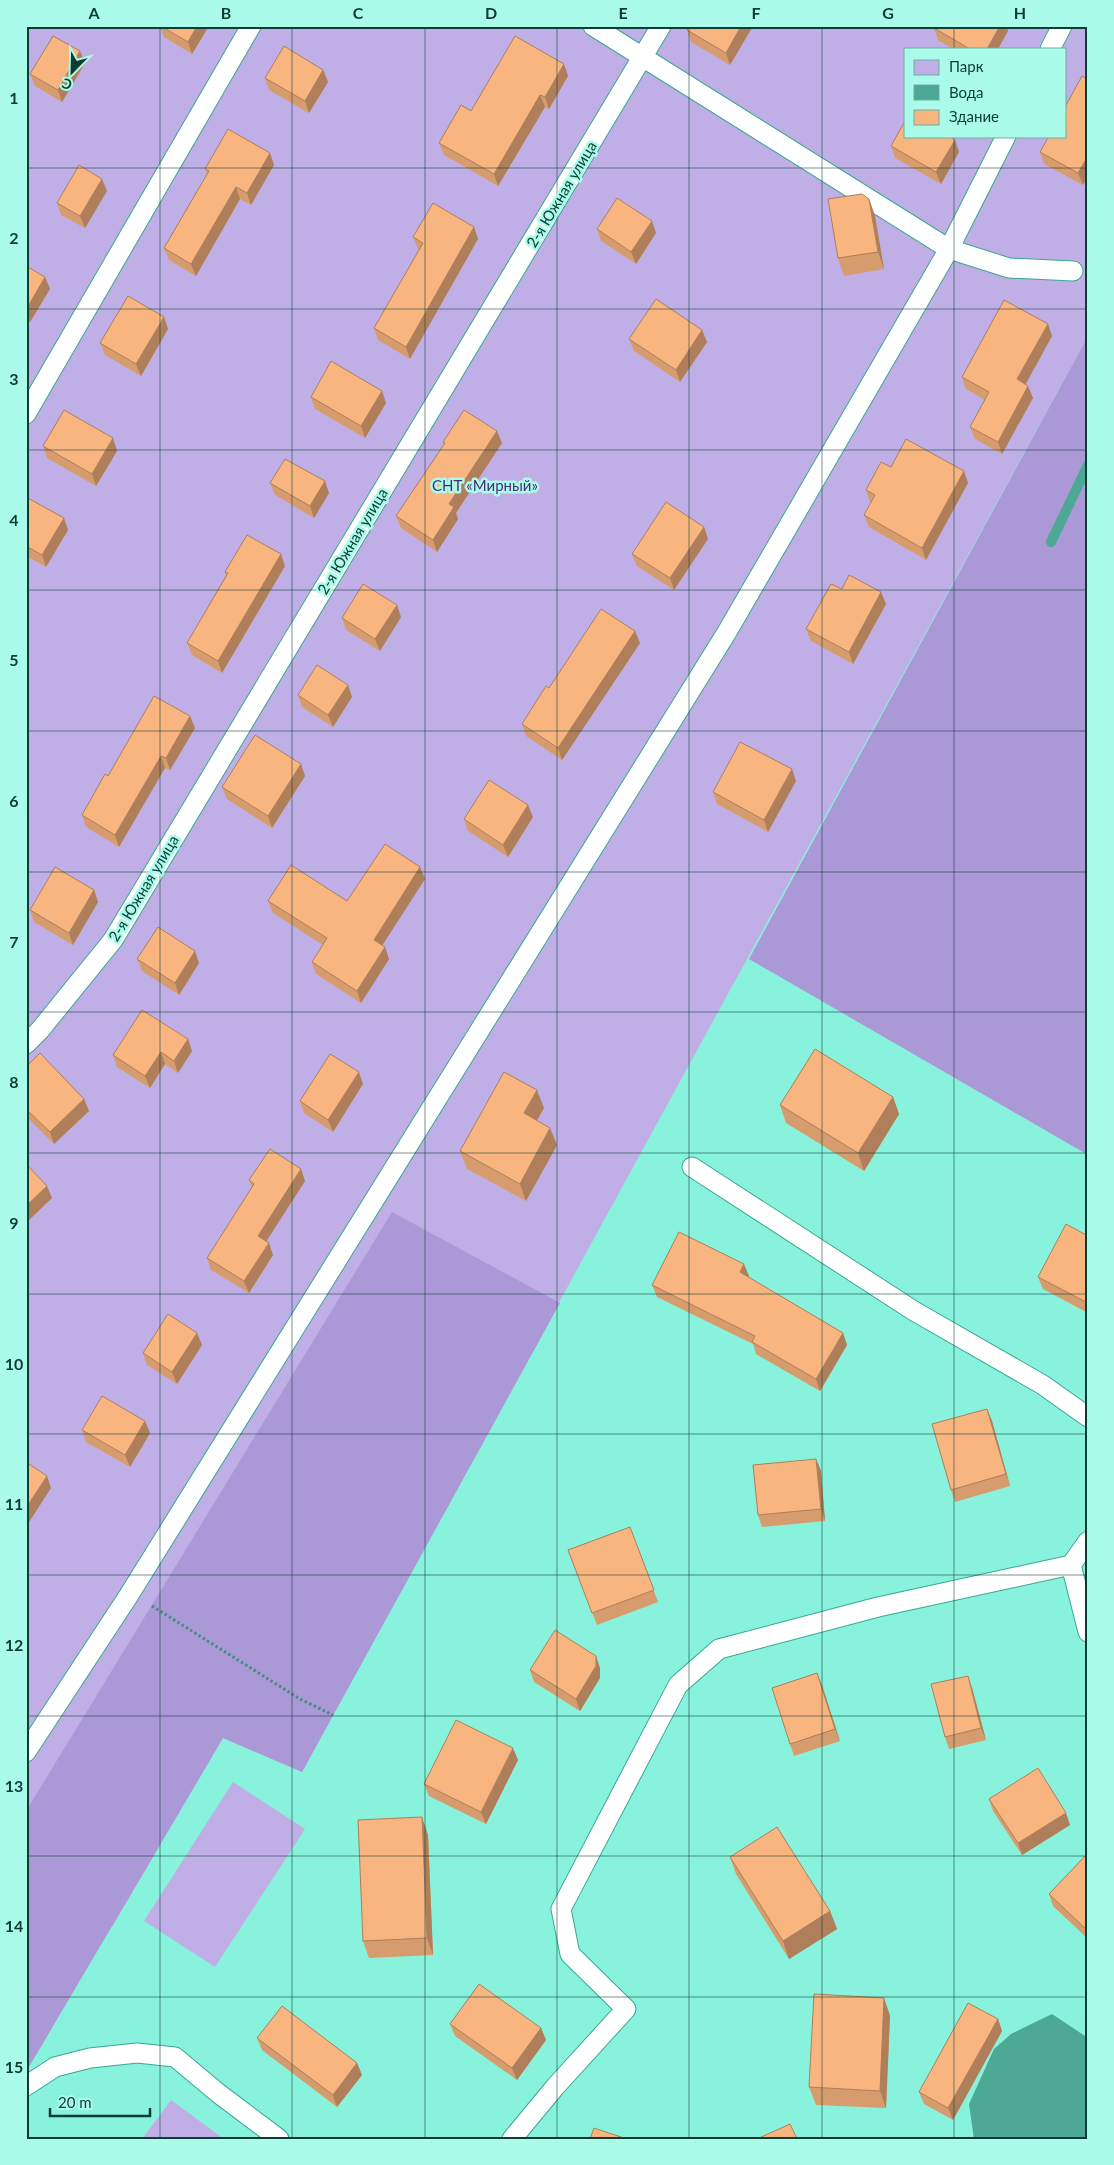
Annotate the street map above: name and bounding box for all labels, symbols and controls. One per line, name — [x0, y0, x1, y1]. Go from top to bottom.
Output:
text: A — [87, 3, 100, 22]
text: B — [221, 3, 231, 22]
text: C — [353, 3, 364, 22]
text: D — [485, 3, 497, 22]
text: E — [618, 3, 628, 22]
text: F — [751, 3, 761, 22]
text: G — [882, 3, 894, 22]
text: H — [1014, 3, 1026, 22]
north arrow — [48, 48, 98, 98]
legend — [904, 48, 1066, 138]
text: Парк — [949, 57, 984, 75]
text: С — [58, 75, 74, 94]
text: Вода — [949, 83, 984, 101]
text: 1 — [9, 88, 19, 107]
text: Здание — [949, 107, 999, 125]
street label: 2-я Южная улица — [522, 138, 600, 250]
text: 2 — [9, 228, 19, 247]
text: 3 — [9, 369, 19, 388]
park label: СНТ «Мирный» — [432, 476, 538, 494]
street label: 2-я Южная улица — [313, 485, 391, 597]
text: 4 — [9, 510, 19, 529]
text: 5 — [9, 650, 19, 669]
text: 6 — [9, 791, 19, 810]
street label: 2-я Южная улица — [104, 832, 182, 944]
text: 7 — [9, 932, 19, 951]
text: 8 — [9, 1072, 19, 1091]
text: 9 — [9, 1213, 19, 1232]
text: 10 — [5, 1354, 23, 1373]
text: 11 — [5, 1494, 23, 1513]
text: 12 — [5, 1635, 23, 1654]
text: 13 — [5, 1776, 23, 1795]
text: 14 — [5, 1916, 23, 1935]
text: 15 — [5, 2057, 23, 2076]
scale bar — [50, 2085, 150, 2117]
text: 20 m — [58, 2093, 92, 2111]

